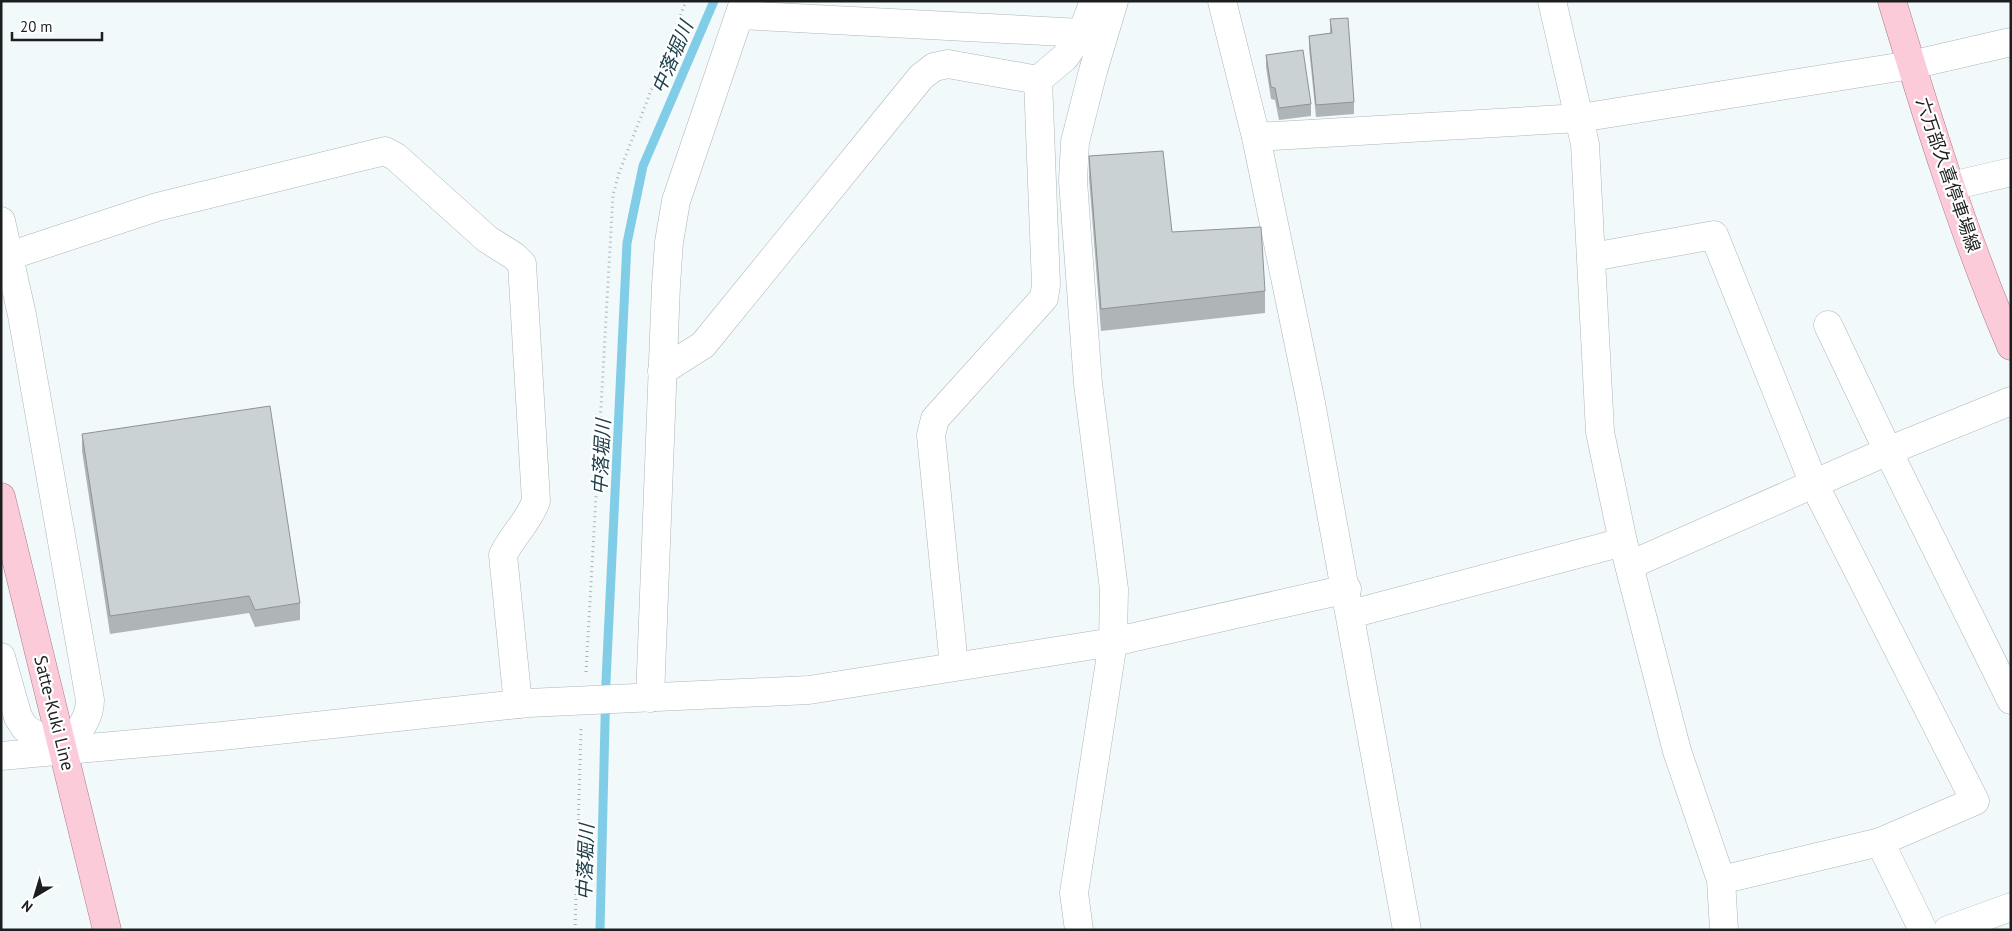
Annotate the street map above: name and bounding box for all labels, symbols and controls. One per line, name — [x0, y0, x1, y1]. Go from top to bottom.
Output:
scale bar — [12, 10, 102, 42]
water label: 中落堀川 — [646, 15, 699, 97]
text: 20 m — [20, 17, 53, 36]
street label: 六万部久喜停車場線 — [1911, 95, 1986, 255]
water label: 中落堀川 — [587, 416, 615, 496]
street label: Satte-Kuki Line — [29, 653, 80, 773]
water label: 中落堀川 — [572, 822, 598, 900]
north arrow — [10, 871, 60, 921]
text: N — [18, 896, 36, 916]

